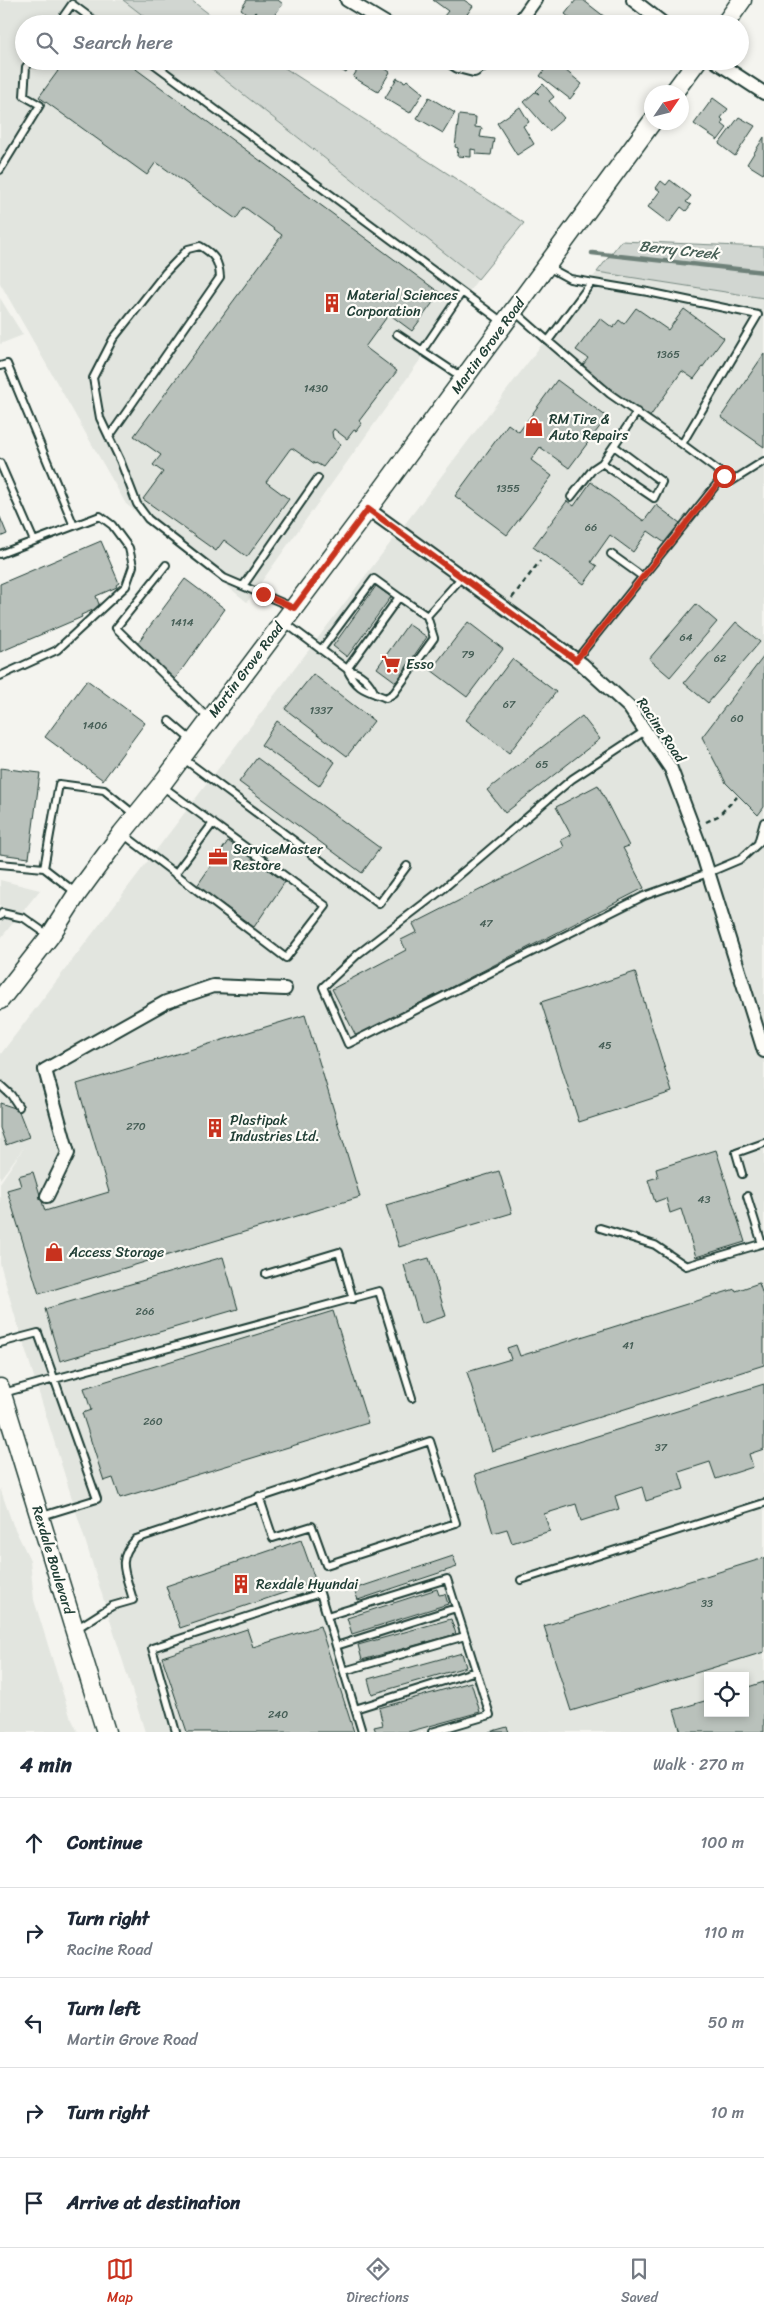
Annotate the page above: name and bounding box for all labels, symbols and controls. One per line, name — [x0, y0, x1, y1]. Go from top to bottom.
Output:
search box — [15, 15, 749, 70]
text: Search here — [73, 26, 173, 59]
icon: search — [33, 29, 61, 57]
north arrow — [644, 85, 689, 130]
water label: Berry Creek — [638, 233, 722, 267]
place label: Material Sciences Corporation — [347, 283, 458, 324]
street label: Martin Grove Road — [444, 291, 533, 400]
building icon: Material Sciences Corporation — [321, 292, 343, 314]
house number: 1365 — [656, 345, 680, 364]
house number: 1430 — [304, 379, 328, 398]
place label: RM Tire & Auto Repairs — [548, 407, 629, 448]
shop icon: RM Tire & Auto Repairs — [523, 416, 545, 438]
route start — [713, 465, 736, 488]
house number: 1355 — [496, 479, 520, 498]
house number: 66 — [585, 518, 597, 537]
route end — [252, 583, 275, 606]
house number: 1414 — [170, 613, 194, 632]
street label: Martin Grove Road — [202, 616, 291, 723]
house number: 64 — [679, 628, 693, 647]
house number: 79 — [461, 645, 475, 664]
house number: 62 — [714, 649, 727, 668]
place label: Esso — [406, 652, 434, 677]
supermarket icon: Esso — [380, 653, 402, 675]
street label: Racine Road — [630, 692, 693, 769]
house number: 67 — [503, 695, 516, 714]
house number: 1337 — [309, 701, 333, 720]
house number: 60 — [730, 709, 744, 728]
house number: 1406 — [83, 716, 107, 735]
house number: 65 — [536, 755, 549, 774]
place label: ServiceMaster Restore — [233, 837, 324, 878]
office icon: ServiceMaster Restore — [207, 846, 229, 868]
house number: 47 — [479, 914, 493, 933]
house number: 45 — [598, 1036, 612, 1055]
place label: Plastipak Industries Ltd. — [229, 1108, 320, 1149]
house number: 270 — [126, 1117, 146, 1136]
building icon: Plastipak Industries Ltd. — [204, 1117, 226, 1139]
house number: 43 — [698, 1190, 710, 1209]
place label: Access Storage — [68, 1240, 164, 1265]
shop icon: Access Storage — [43, 1241, 65, 1263]
house number: 266 — [136, 1302, 154, 1321]
house number: 41 — [622, 1336, 634, 1355]
house number: 260 — [143, 1412, 163, 1431]
house number: 37 — [655, 1438, 668, 1457]
street label: Rexdale Boulevard — [25, 1503, 82, 1619]
place label: Rexdale Hyundai — [256, 1572, 359, 1597]
building icon: Rexdale Hyundai — [230, 1573, 252, 1595]
house number: 33 — [701, 1594, 713, 1613]
map controls — [704, 1672, 749, 1717]
button: locate — [704, 1672, 749, 1717]
house number: 240 — [268, 1705, 288, 1724]
text: 4 min — [20, 1746, 72, 1784]
text: Walk · 270 m — [653, 1750, 744, 1779]
text: Continue — [67, 1826, 143, 1859]
text: 100 m — [700, 1828, 744, 1857]
icon: ahead — [20, 1829, 48, 1857]
text: Turn right — [67, 1902, 149, 1935]
text: 110 m — [704, 1918, 744, 1947]
icon: right — [20, 1919, 48, 1947]
text: Racine Road — [67, 1935, 152, 1964]
text: Turn left — [67, 1992, 140, 2025]
text: 50 m — [708, 2008, 744, 2037]
icon: left — [20, 2009, 48, 2037]
text: Martin Grove Road — [67, 2025, 197, 2054]
text: Turn right — [67, 2096, 149, 2129]
text: 10 m — [711, 2098, 744, 2127]
icon: right — [20, 2099, 48, 2127]
text: Arrive at destination — [67, 2186, 240, 2219]
icon: arrive — [20, 2189, 48, 2217]
tab: Map — [106, 2255, 134, 2310]
tab: Directions — [346, 2255, 409, 2310]
tab: Saved — [621, 2255, 658, 2310]

